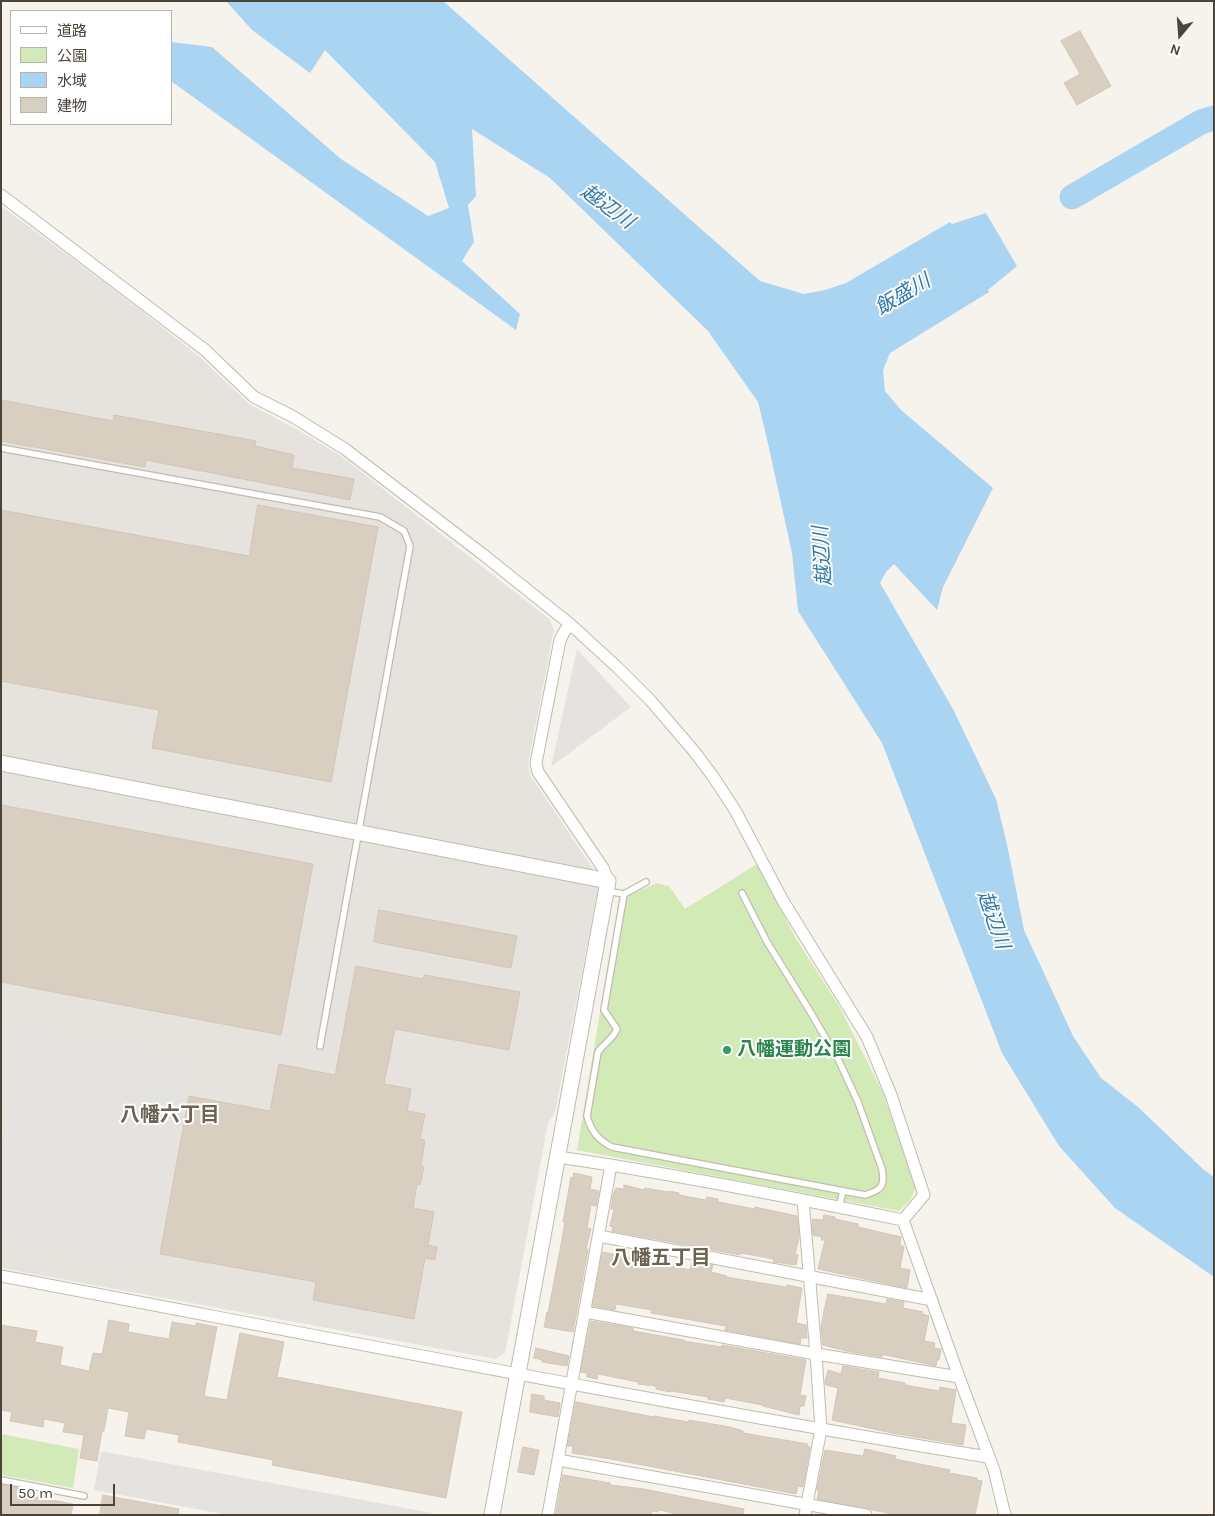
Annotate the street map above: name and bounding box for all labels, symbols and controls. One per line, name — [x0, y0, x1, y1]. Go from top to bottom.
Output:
legend — [10, 10, 172, 125]
north arrow — [1155, 10, 1205, 60]
text: 道路 — [57, 22, 87, 40]
text: N — [1168, 40, 1183, 59]
text: 公園 — [57, 47, 87, 65]
text: 水域 — [57, 72, 87, 90]
text: 建物 — [57, 97, 87, 115]
water label: 越辺川 — [576, 180, 638, 234]
water label: 飯盛川 — [871, 269, 935, 321]
water label: 越辺川 — [809, 525, 837, 587]
water label: 越辺川 — [972, 888, 1014, 952]
place label: 八幡運動公園 — [737, 1039, 851, 1061]
marker: 八幡運動公園 — [721, 1044, 733, 1056]
district label: 八幡六丁目 — [120, 1103, 220, 1127]
district label: 八幡五丁目 — [611, 1246, 711, 1270]
scale bar — [12, 1474, 118, 1506]
text: 50 m — [18, 1484, 53, 1502]

